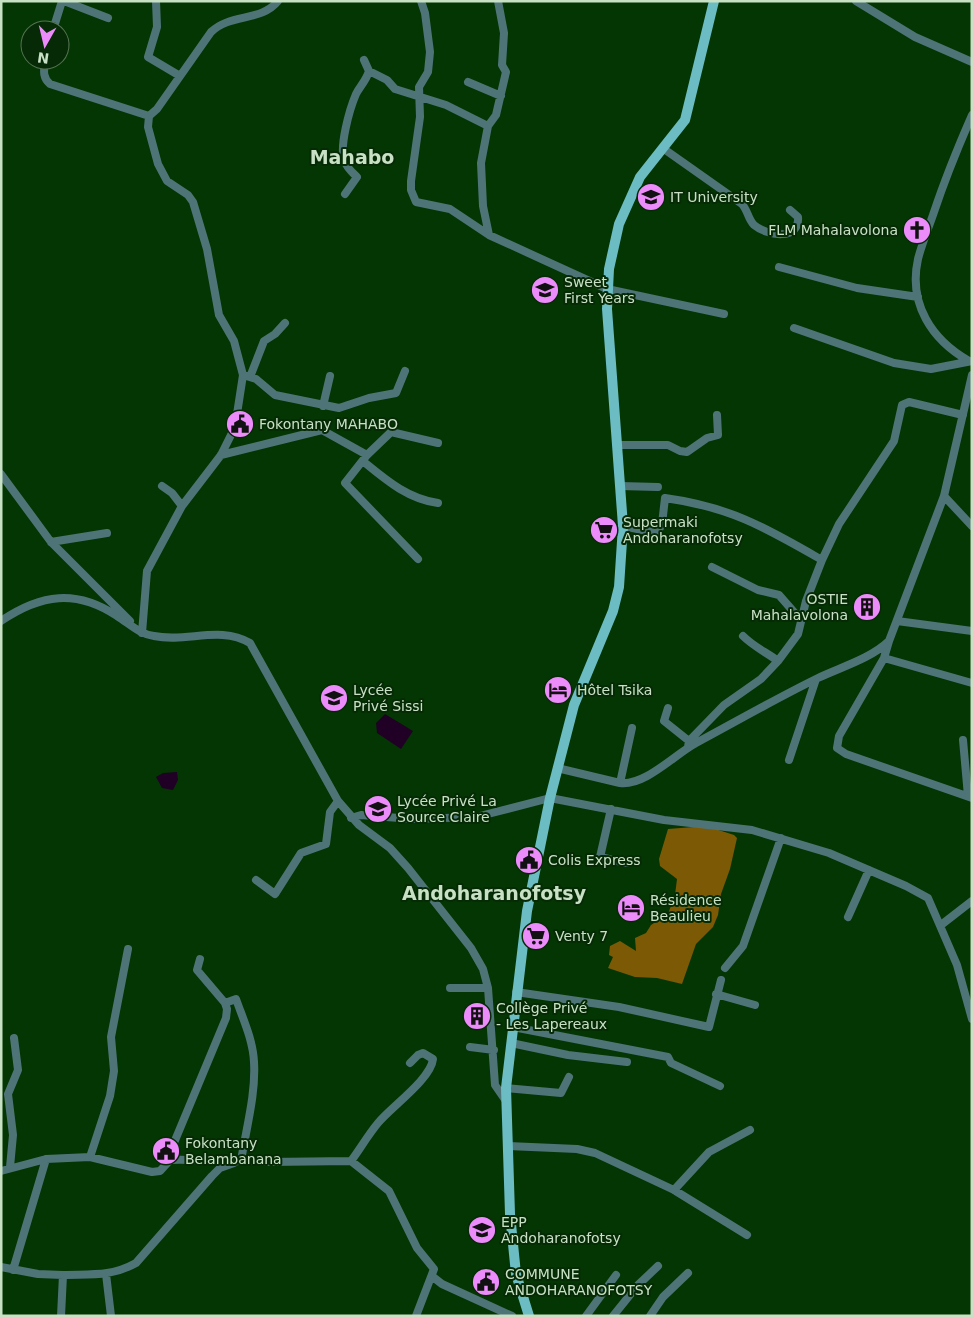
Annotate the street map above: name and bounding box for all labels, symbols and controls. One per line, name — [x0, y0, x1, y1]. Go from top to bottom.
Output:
north arrow — [20, 20, 70, 70]
text: N — [36, 49, 50, 67]
district label: Mahabo — [310, 146, 394, 168]
school or university icon: IT University — [636, 182, 666, 212]
place label: IT University — [670, 189, 758, 205]
church icon: FLM Mahalavolona — [902, 215, 932, 245]
place label: FLM Mahalavolona — [768, 222, 898, 238]
place label: Sweet First Years — [564, 274, 635, 306]
school or university icon: Sweet First Years — [530, 275, 560, 305]
public building icon: Fokontany MAHABO — [225, 409, 255, 439]
place label: Fokontany MAHABO — [259, 416, 398, 432]
place label: Supermaki Andoharanofotsy — [623, 514, 743, 546]
supermarket icon: Supermaki Andoharanofotsy — [589, 515, 619, 545]
place label: OSTIE Mahalavolona — [751, 591, 848, 623]
building icon: OSTIE Mahalavolona — [852, 592, 882, 622]
hotel icon: Hôtel Tsika — [543, 675, 573, 705]
place label: Lycée Privé Sissi — [353, 682, 423, 714]
place label: Hôtel Tsika — [577, 682, 652, 698]
school or university icon: Lycée Privé Sissi — [319, 683, 349, 713]
place label: Lycée Privé La Source Claire — [397, 793, 497, 825]
school or university icon: Lycée Privé La Source Claire — [363, 794, 393, 824]
public building icon: Colis Express — [514, 845, 544, 875]
place label: Colis Express — [548, 852, 641, 868]
district label: Andoharanofotsy — [402, 882, 587, 904]
place label: Résidence Beaulieu — [650, 892, 722, 924]
hotel icon: Résidence Beaulieu — [616, 893, 646, 923]
supermarket icon: Venty 7 — [521, 921, 551, 951]
place label: Venty 7 — [555, 928, 608, 944]
place label: Collège Privé - Les Lapereaux — [496, 1000, 607, 1032]
building icon: Collège Privé - Les Lapereaux — [462, 1001, 492, 1031]
place label: Fokontany Belambanana — [185, 1135, 282, 1167]
public building icon: Fokontany Belambanana — [151, 1136, 181, 1166]
place label: EPP Andoharanofotsy — [501, 1214, 621, 1246]
school or university icon: EPP Andoharanofotsy — [467, 1215, 497, 1245]
place label: COMMUNE ANDOHARANOFOTSY — [505, 1266, 653, 1298]
public building icon: COMMUNE ANDOHARANOFOTSY — [471, 1267, 501, 1297]

